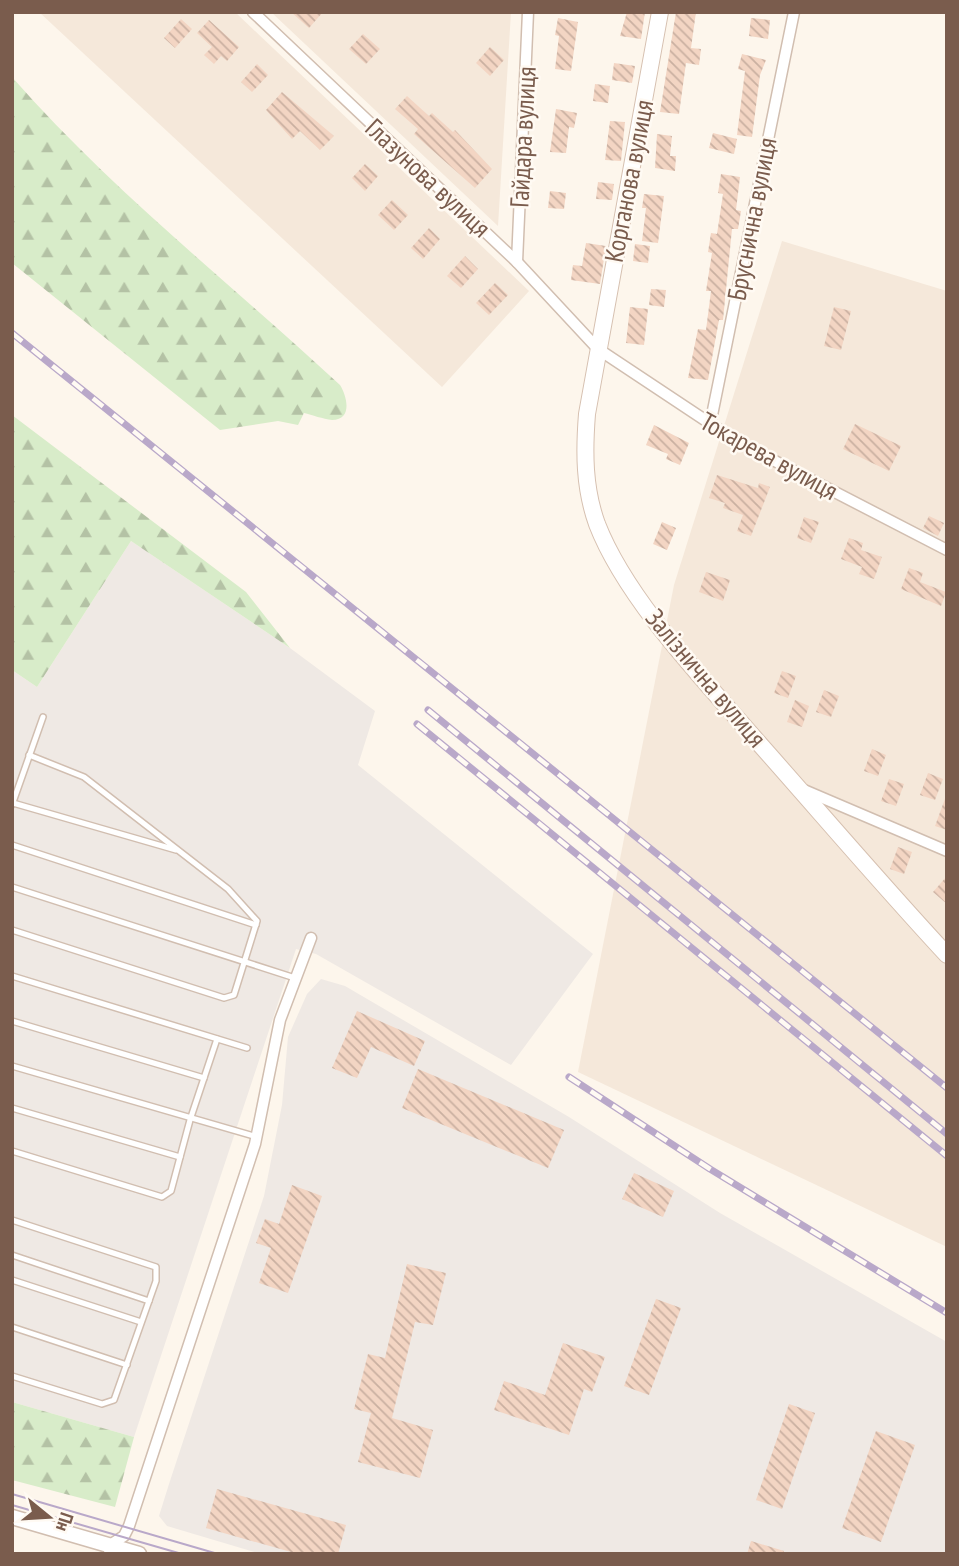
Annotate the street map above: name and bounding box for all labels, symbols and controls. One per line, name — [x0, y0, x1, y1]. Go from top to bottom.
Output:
street label: Гайдара вулиця — [502, 66, 543, 208]
street label: Корганова вулиця — [597, 97, 660, 265]
street label: Глазунова вулиця — [359, 111, 498, 244]
street label: Бруснична вулиця — [720, 135, 783, 303]
street label: Токарева вулиця — [695, 404, 844, 507]
street label: Залізнична вулиця — [639, 602, 774, 754]
north arrow — [14, 1482, 84, 1552]
text: Пн — [51, 1510, 79, 1535]

